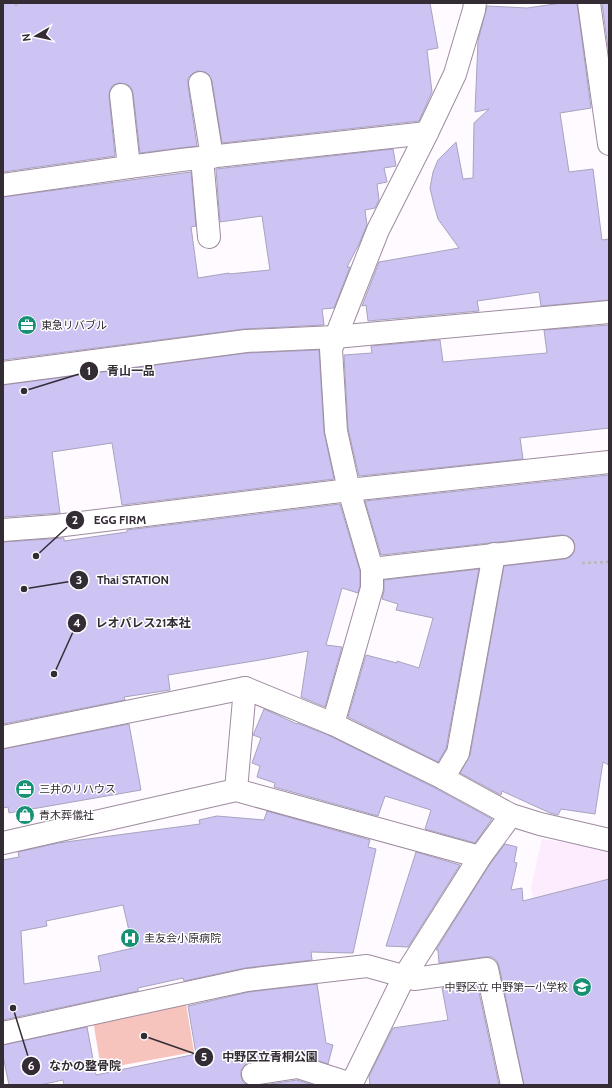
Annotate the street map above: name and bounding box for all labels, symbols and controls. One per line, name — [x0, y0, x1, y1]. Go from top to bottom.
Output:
north arrow — [16, 16, 56, 56]
text: N — [19, 33, 34, 43]
office icon: 東急リバブル — [16, 314, 38, 336]
place label: 東急リバブル — [41, 318, 107, 332]
callout: 青山一品 — [79, 359, 163, 383]
text: 1 — [87, 363, 91, 378]
text: 青山一品 — [107, 363, 155, 378]
callout: EGG FIRM — [65, 508, 154, 532]
text: 2 — [72, 512, 78, 527]
text: EGG FIRM — [94, 512, 146, 527]
callout: Thai STATION — [69, 568, 177, 592]
text: 3 — [76, 572, 82, 587]
text: Thai STATION — [97, 572, 169, 587]
callout: レオパレス21本社 — [67, 611, 198, 635]
text: 4 — [73, 615, 81, 630]
text: レオパレス21本社 — [96, 615, 190, 630]
office icon: 三井のリハウス — [14, 778, 36, 800]
place label: 三井のリハウス — [39, 782, 116, 796]
shop icon: 青木葬儀社 — [14, 804, 36, 826]
place label: 青木葬儀社 — [39, 808, 94, 822]
hospital icon: 圭友会小原病院 — [119, 927, 141, 949]
place label: 圭友会小原病院 — [144, 931, 221, 945]
school or university icon: 中野区立 中野第一小学校 — [571, 976, 593, 998]
place label: 中野区立 中野第一小学校 — [445, 980, 568, 994]
callout: 中野区立青桐公園 — [194, 1045, 326, 1069]
text: 5 — [201, 1049, 207, 1064]
text: 中野区立青桐公園 — [222, 1049, 318, 1064]
callout: なかの整骨院 — [21, 1054, 129, 1078]
text: 6 — [28, 1058, 35, 1073]
text: なかの整骨院 — [49, 1058, 121, 1073]

